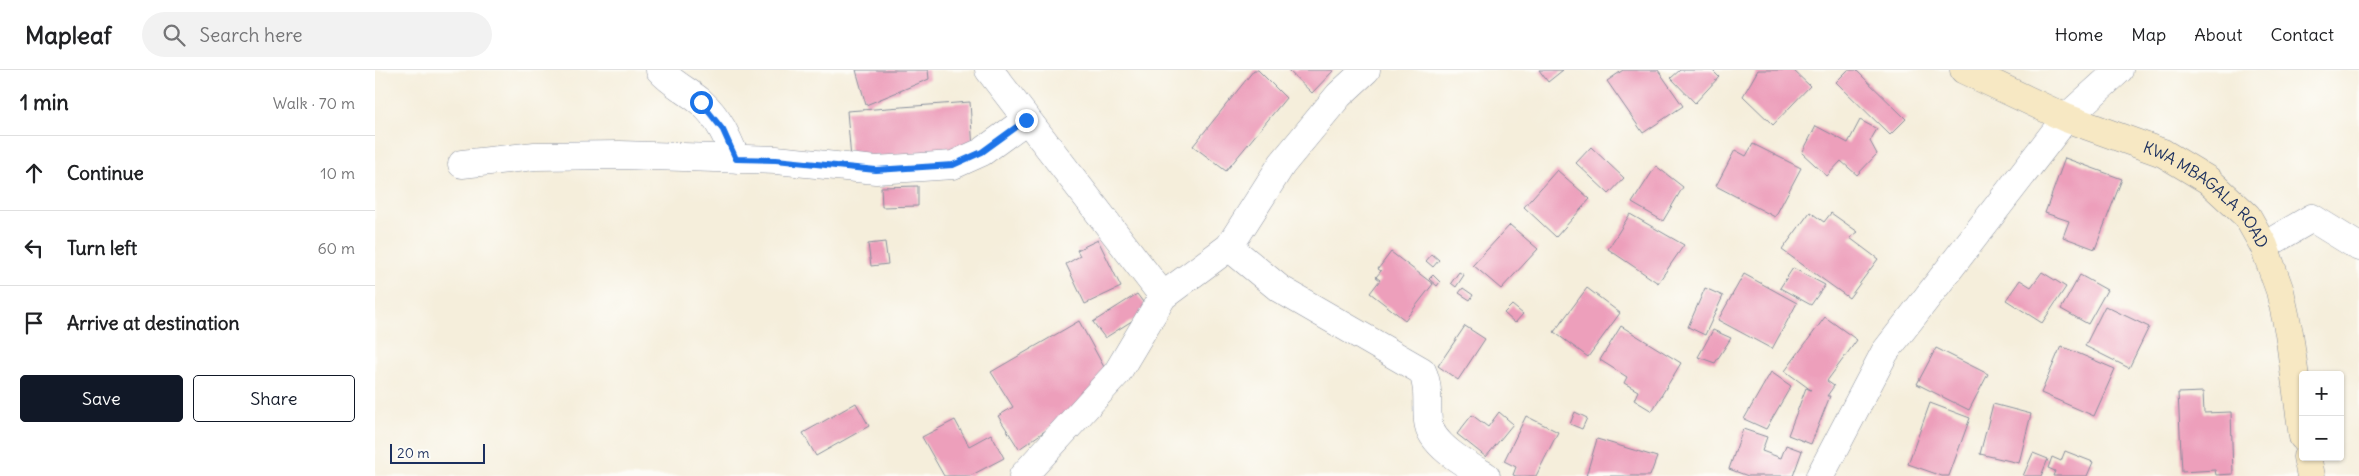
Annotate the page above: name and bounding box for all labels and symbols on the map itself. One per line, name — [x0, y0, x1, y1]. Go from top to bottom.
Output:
route start — [690, 91, 713, 114]
route end — [1015, 109, 1038, 132]
street label: KWA MBAGALA ROAD — [2141, 137, 2273, 251]
scale bar — [390, 441, 485, 464]

